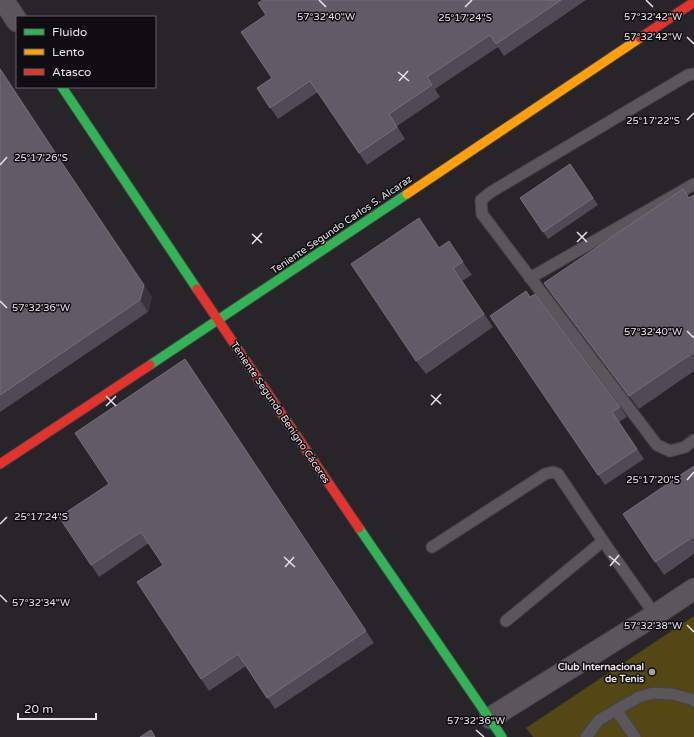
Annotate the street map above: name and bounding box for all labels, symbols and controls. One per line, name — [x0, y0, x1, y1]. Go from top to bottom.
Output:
text: 57°32'40"W — [297, 11, 355, 23]
text: 57°32'42"W — [624, 11, 682, 23]
text: 25°17'24"S — [438, 12, 492, 24]
legend — [16, 16, 156, 88]
text: Fluido — [52, 25, 87, 39]
text: 57°32'42"W — [624, 31, 682, 43]
text: Lento — [52, 45, 85, 59]
text: Atasco — [52, 65, 91, 79]
text: 25°17'22"S — [626, 115, 680, 127]
text: 25°17'26"S — [14, 152, 68, 164]
street label: Teniente Segundo Carlos S. Alcaraz — [269, 173, 414, 277]
text: 57°32'36"W — [12, 302, 70, 314]
text: 57°32'40"W — [624, 326, 682, 338]
street label: Teniente Segundo Benigno Cáceres — [228, 339, 332, 486]
text: 25°17'20"S — [626, 474, 680, 486]
text: 25°17'24"S — [14, 511, 68, 523]
text: 57°32'34"W — [12, 597, 70, 609]
text: 57°32'38"W — [624, 620, 682, 632]
place label: Club Internacional de Tenis — [558, 661, 644, 685]
marker: Club Internacional de Tenis — [647, 667, 657, 677]
scale bar — [18, 695, 96, 721]
text: 20 m — [24, 702, 53, 716]
text: 57°32'36"W — [447, 715, 505, 727]

